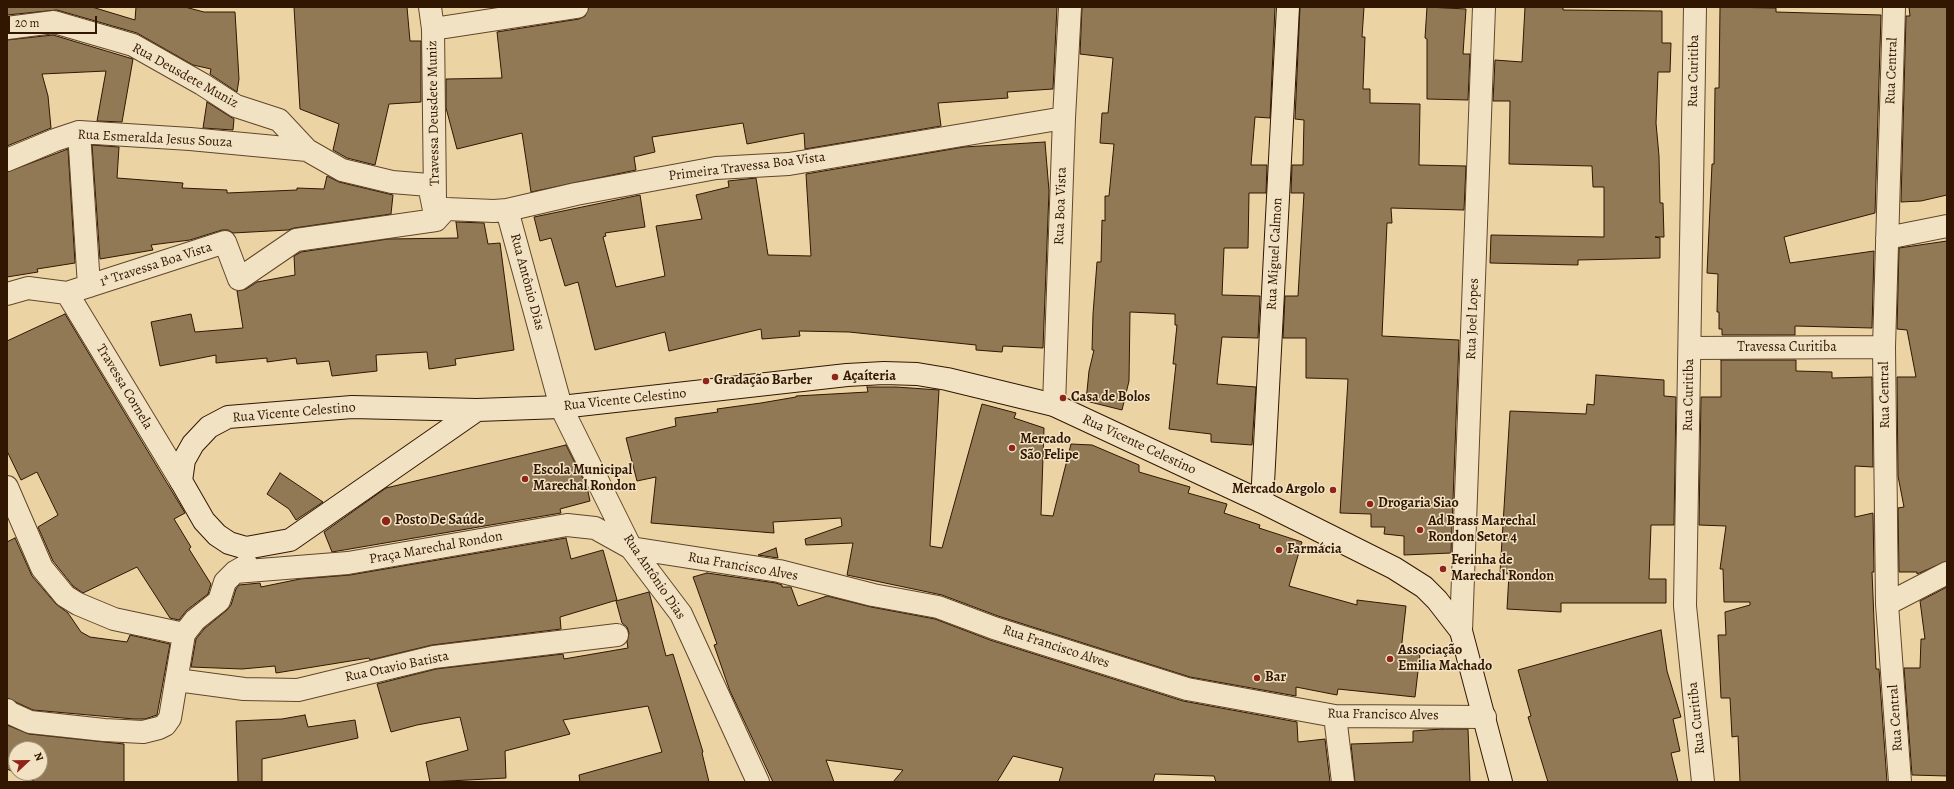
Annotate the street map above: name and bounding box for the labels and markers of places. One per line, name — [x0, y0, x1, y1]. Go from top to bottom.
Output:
place label: Açaíteria — [843, 369, 896, 385]
marker: Açaíteria — [830, 372, 840, 382]
place label: Gradação Barber — [714, 373, 812, 389]
marker: Gradação Barber — [701, 376, 711, 386]
place label: Casa de Bolos — [1071, 390, 1150, 406]
marker: Casa de Bolos — [1058, 393, 1068, 403]
place label: Mercado São Felipe — [1020, 432, 1079, 464]
marker: Mercado São Felipe — [1007, 443, 1017, 453]
place label: Escola Municipal Marechal Rondon — [533, 463, 636, 496]
marker: Escola Municipal Marechal Rondon — [520, 474, 530, 484]
place label: Mercado Argolo — [1232, 482, 1325, 498]
marker: Mercado Argolo — [1328, 485, 1338, 495]
place label: Drogaria Siao — [1378, 496, 1459, 512]
marker: Drogaria Siao — [1365, 499, 1375, 509]
place label: Posto De Saúde — [395, 513, 484, 529]
place label: Ad Brass Marechal Rondon Setor 4 — [1428, 514, 1536, 546]
marker: Posto De Saúde — [380, 515, 392, 527]
marker: Ad Brass Marechal Rondon Setor 4 — [1415, 525, 1425, 535]
place label: Farmácia — [1287, 542, 1342, 558]
marker: Farmácia — [1274, 545, 1284, 555]
place label: Ferinha de Marechal Rondon — [1451, 553, 1554, 586]
marker: Ferinha de Marechal Rondon — [1438, 564, 1448, 574]
place label: Associação Emilia Machado — [1398, 643, 1492, 676]
marker: Associação Emilia Machado — [1385, 654, 1395, 664]
place label: Bar — [1265, 670, 1286, 686]
marker: Bar — [1252, 673, 1262, 683]

